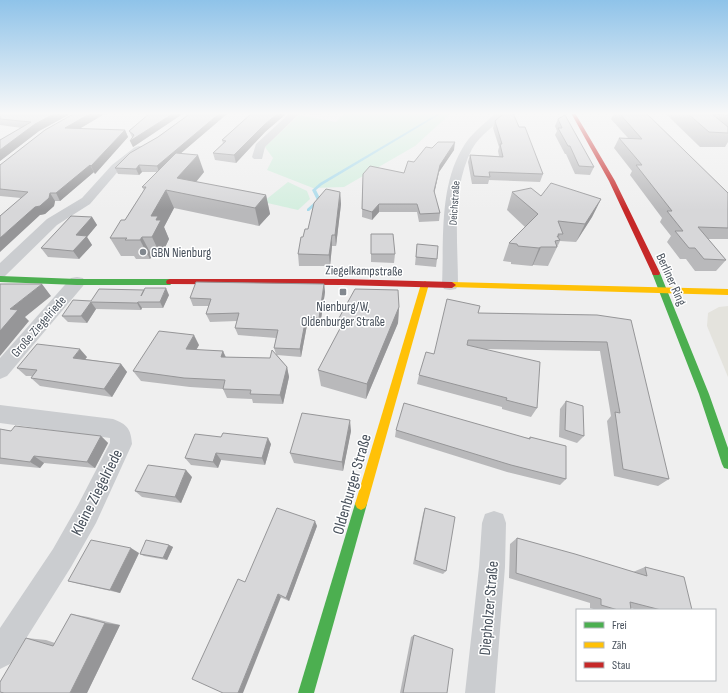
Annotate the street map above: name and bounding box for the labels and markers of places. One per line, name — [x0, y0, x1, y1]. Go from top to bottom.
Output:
place label: GBN Nienburg — [151, 245, 211, 261]
marker: GBN Nienburg — [138, 247, 148, 257]
marker: Nienburg/W, Oldenburger Straße — [338, 287, 348, 297]
place label: Nienburg/W, Oldenburger Straße — [301, 299, 385, 330]

